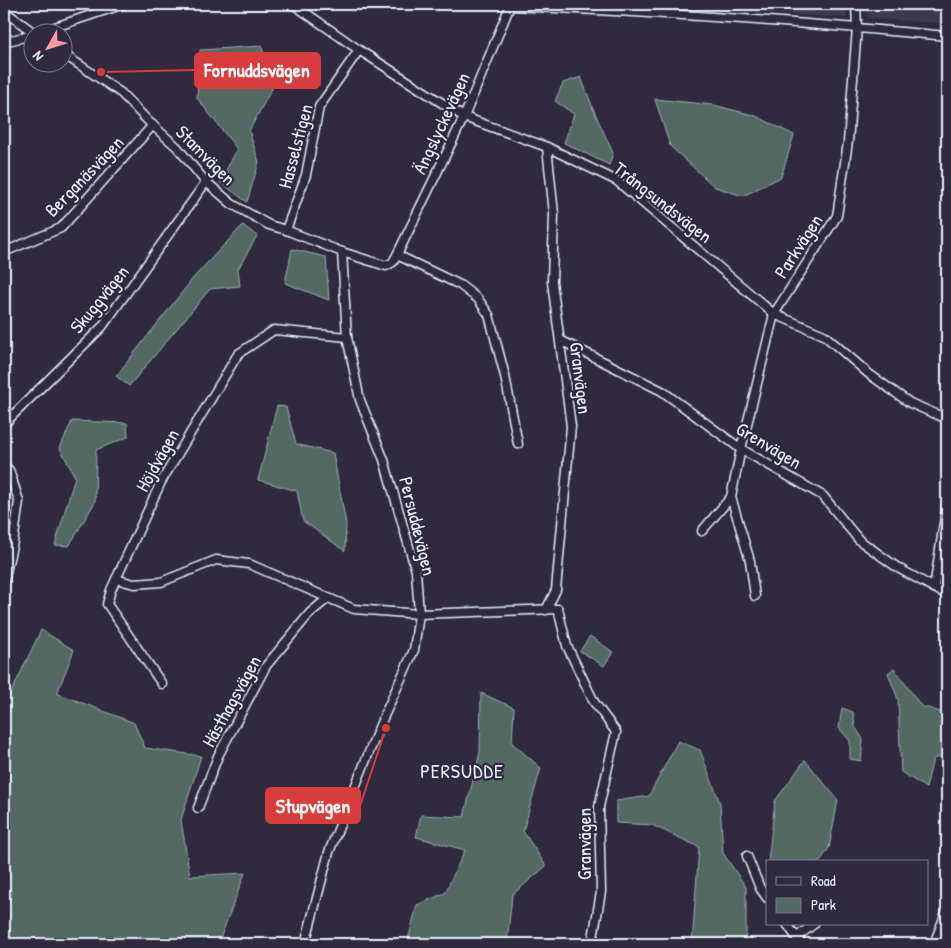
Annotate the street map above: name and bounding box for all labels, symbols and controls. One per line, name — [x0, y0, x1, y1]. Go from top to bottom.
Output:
north arrow — [22, 22, 72, 72]
text: N — [27, 47, 47, 65]
callout: Fornuddsvägen — [195, 53, 320, 88]
text: Fornuddsvägen — [203, 56, 310, 84]
street label: Ängslyckevägen — [406, 68, 476, 178]
street label: Hasselstigen — [271, 101, 319, 191]
street label: Stamvägen — [170, 119, 242, 191]
street label: Berganäsvägen — [39, 130, 129, 222]
street label: Trångsundsvägen — [608, 155, 718, 249]
street label: Parkvägen — [768, 209, 828, 283]
street label: Skuggvägen — [63, 259, 135, 339]
street label: Granvägen — [564, 341, 598, 415]
street label: Grenvägen — [731, 415, 807, 475]
street label: Höjdvägen — [129, 424, 185, 496]
street label: Persuddevägen — [393, 474, 443, 578]
street label: Hästhagsvägen — [195, 651, 267, 751]
district label: PERSUDDE — [420, 757, 504, 784]
callout: Stupvägen — [266, 788, 360, 823]
text: Stupvägen — [276, 792, 350, 820]
street label: Granvägen — [571, 808, 597, 880]
legend — [766, 860, 928, 926]
text: Road — [811, 870, 836, 891]
text: Park — [811, 894, 836, 915]

